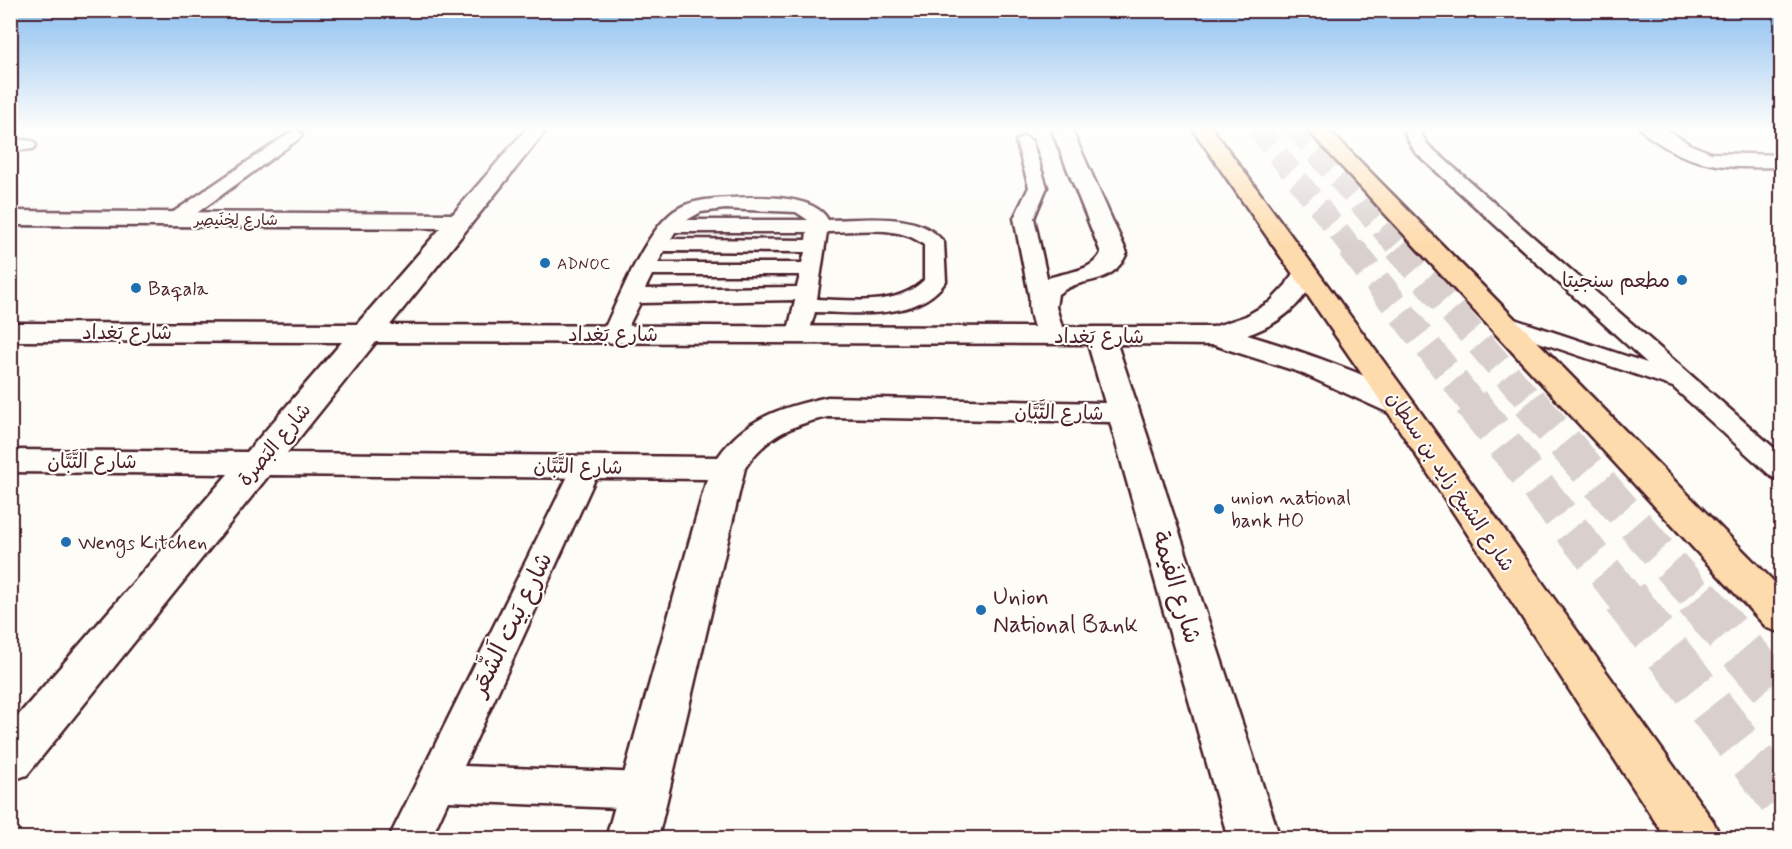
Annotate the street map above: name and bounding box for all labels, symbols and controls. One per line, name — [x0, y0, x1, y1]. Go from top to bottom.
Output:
street label: شارع لِخنَيصِر — [192, 210, 278, 231]
place label: ADNOC — [557, 254, 610, 275]
marker: ADNOC — [538, 256, 552, 270]
place label: مطعم سنجيتا — [1562, 268, 1670, 295]
marker: مطعم سنجيتا — [1675, 273, 1689, 287]
place label: Baqala — [148, 276, 209, 303]
marker: Baqala — [129, 281, 143, 295]
street label: شارع بَغداد — [82, 320, 172, 347]
street label: شارع بَغداد — [568, 322, 658, 349]
street label: شارع بَغداد — [1054, 324, 1144, 351]
street label: شارع الشيخ زايد بن سلطان — [1379, 386, 1520, 577]
street label: شارع البَصرة — [232, 398, 318, 492]
street label: شارع التَّبَّان — [1014, 398, 1104, 428]
street label: شارع التَّبَّان — [47, 448, 137, 476]
street label: شارع التَّبَّان — [533, 452, 623, 482]
place label: union national bank HO — [1231, 485, 1351, 535]
marker: union national bank HO — [1212, 502, 1226, 516]
street label: شارع الفَيمة — [1144, 527, 1208, 648]
place label: Wengs Kitchen — [78, 530, 207, 558]
marker: Wengs Kitchen — [59, 535, 73, 549]
street label: شارع بَيت اَلشَّعَر — [459, 546, 561, 704]
place label: Union National Bank — [993, 582, 1138, 641]
marker: Union National Bank — [974, 603, 988, 617]

